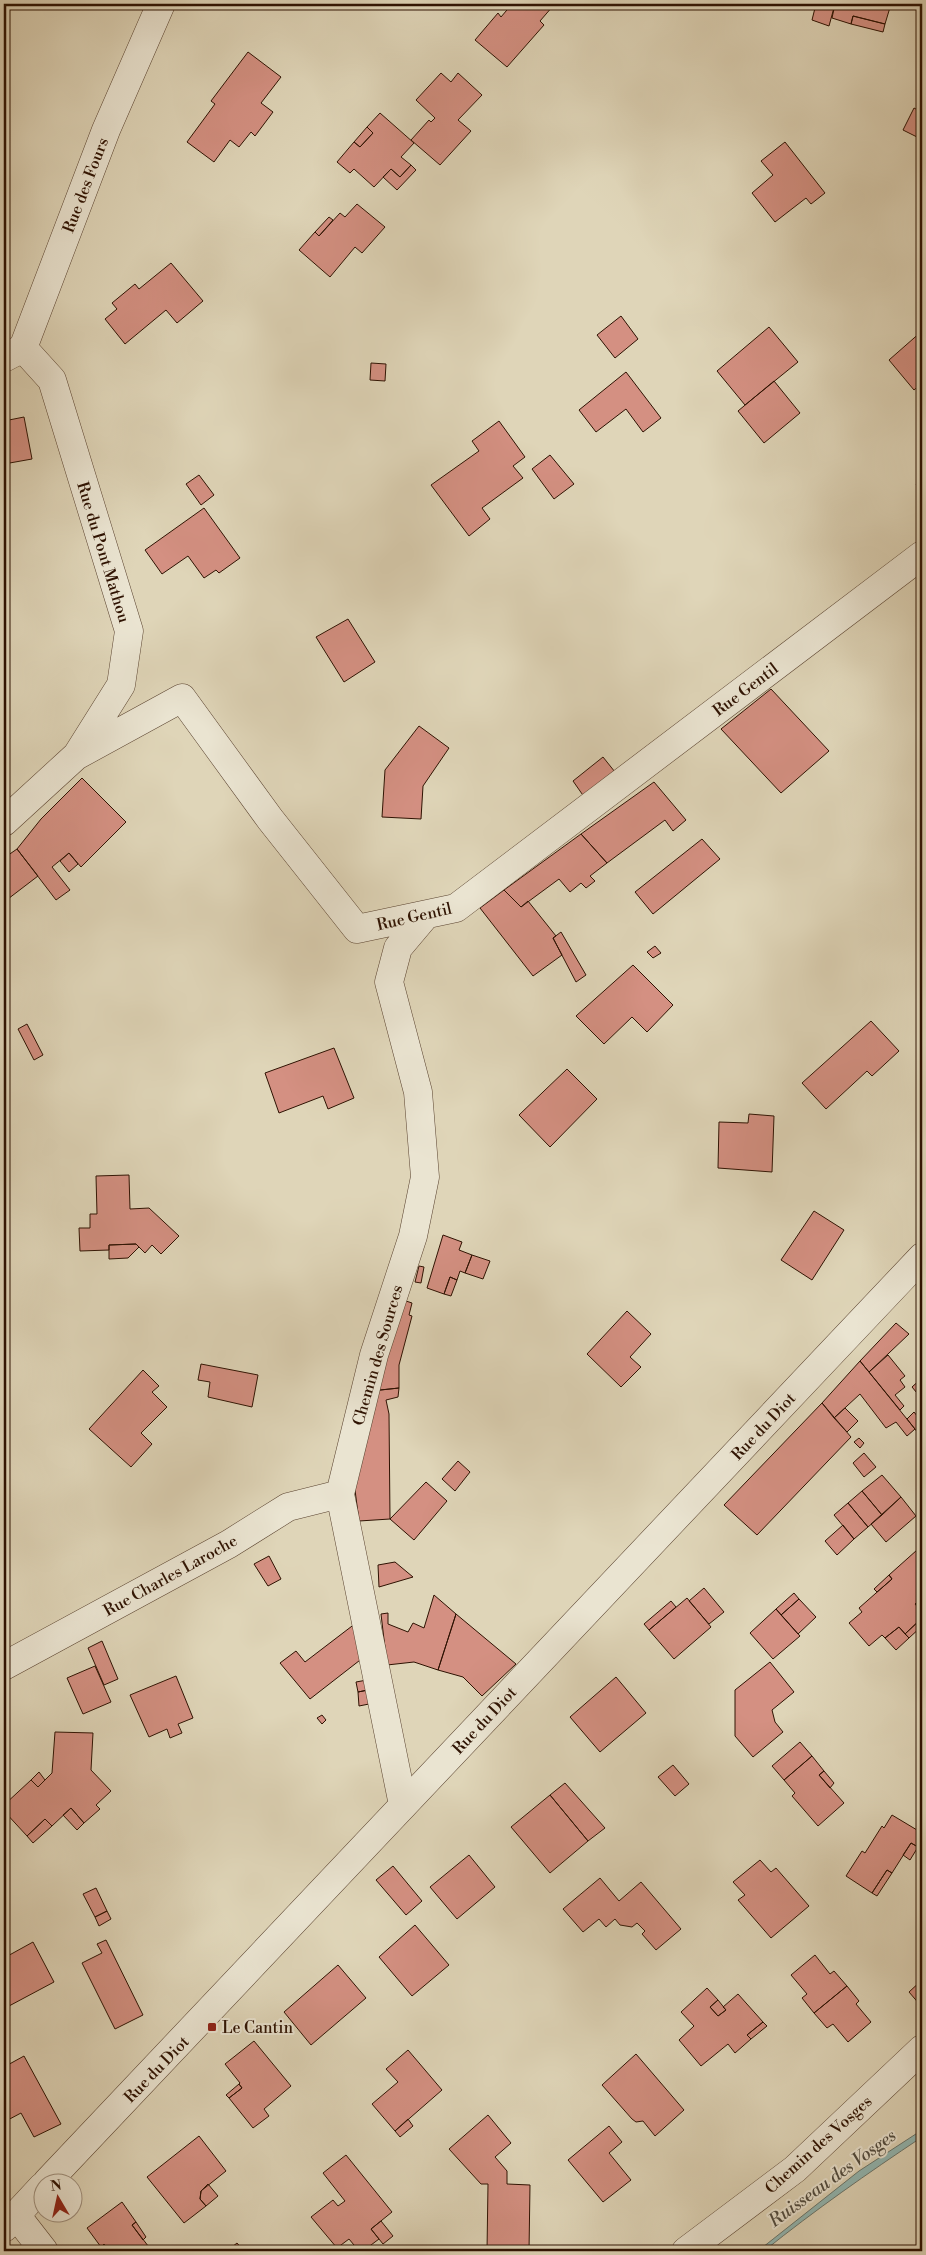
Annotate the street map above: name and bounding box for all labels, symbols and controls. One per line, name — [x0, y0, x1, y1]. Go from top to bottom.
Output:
street label: Rue des Fours — [59, 135, 113, 236]
street label: Rue du Pont Mathou — [72, 479, 134, 625]
street label: Rue Gentil — [709, 659, 782, 721]
street label: Rue Gentil — [375, 899, 454, 935]
street label: Chemin des Sources — [348, 1283, 408, 1428]
street label: Rue du Diot — [727, 1388, 800, 1465]
street label: Rue Charles Laroche — [100, 1531, 241, 1621]
street label: Rue du Diot — [448, 1682, 521, 1759]
place label: Le Cantin — [222, 2018, 294, 2038]
marker: Le Cantin — [206, 2021, 218, 2033]
street label: Rue du Diot — [120, 2032, 194, 2107]
street label: Chemin des Vosges — [761, 2091, 876, 2198]
water label: Ruisseau des Vosges — [763, 2124, 901, 2233]
north arrow — [32, 2172, 82, 2222]
text: N — [49, 2176, 63, 2196]

